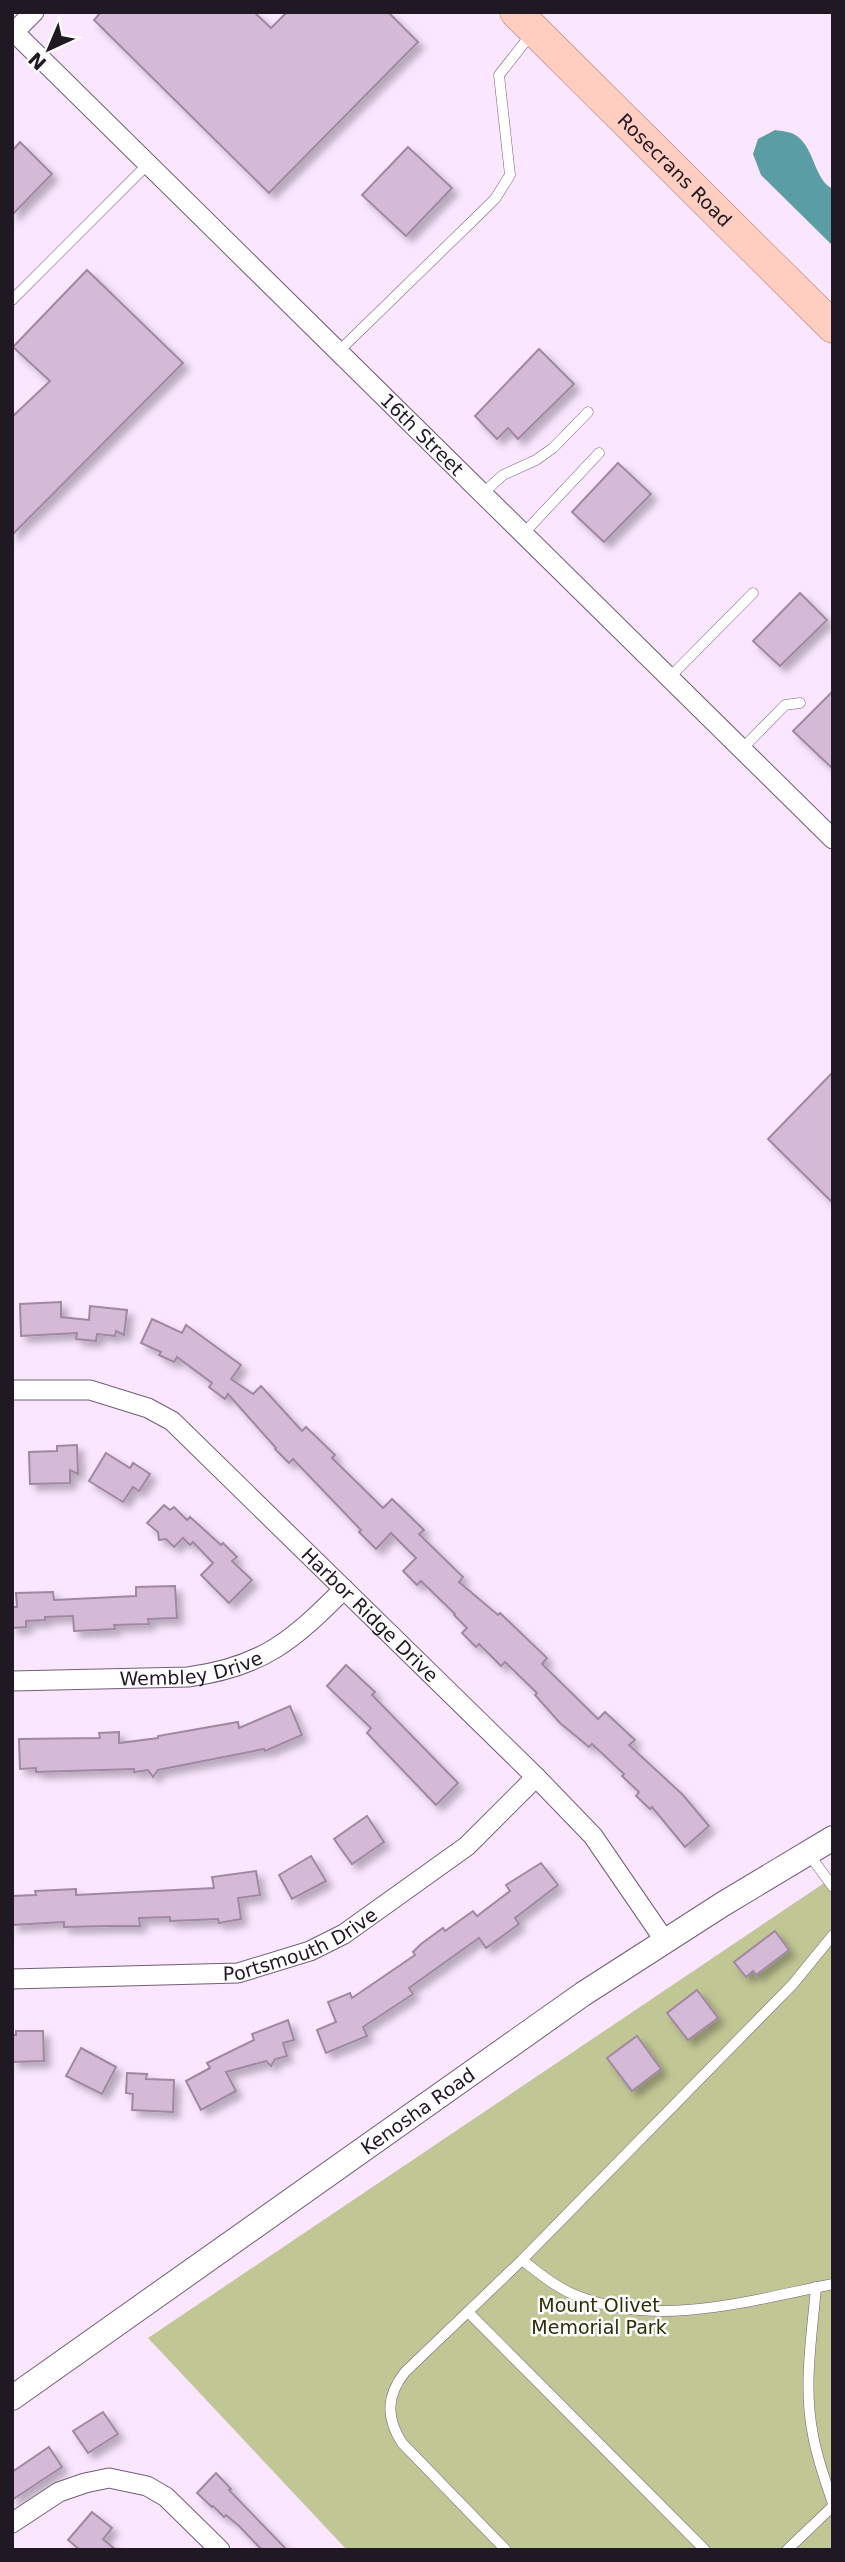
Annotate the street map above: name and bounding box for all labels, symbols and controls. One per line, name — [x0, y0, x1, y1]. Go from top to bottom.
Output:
north arrow — [14, 14, 84, 84]
text: N — [24, 48, 51, 75]
street label: Rosecrans Road — [614, 109, 736, 231]
street label: 16th Street — [376, 389, 468, 480]
street label: Harbor Ridge Drive — [297, 1543, 443, 1686]
street label: Wembley Drive — [119, 1646, 266, 1690]
street label: Portsmouth Drive — [223, 1903, 381, 1985]
street label: Kenosha Road — [357, 2063, 479, 2159]
park label: Mount Olivet Memorial Park — [531, 2294, 667, 2338]

